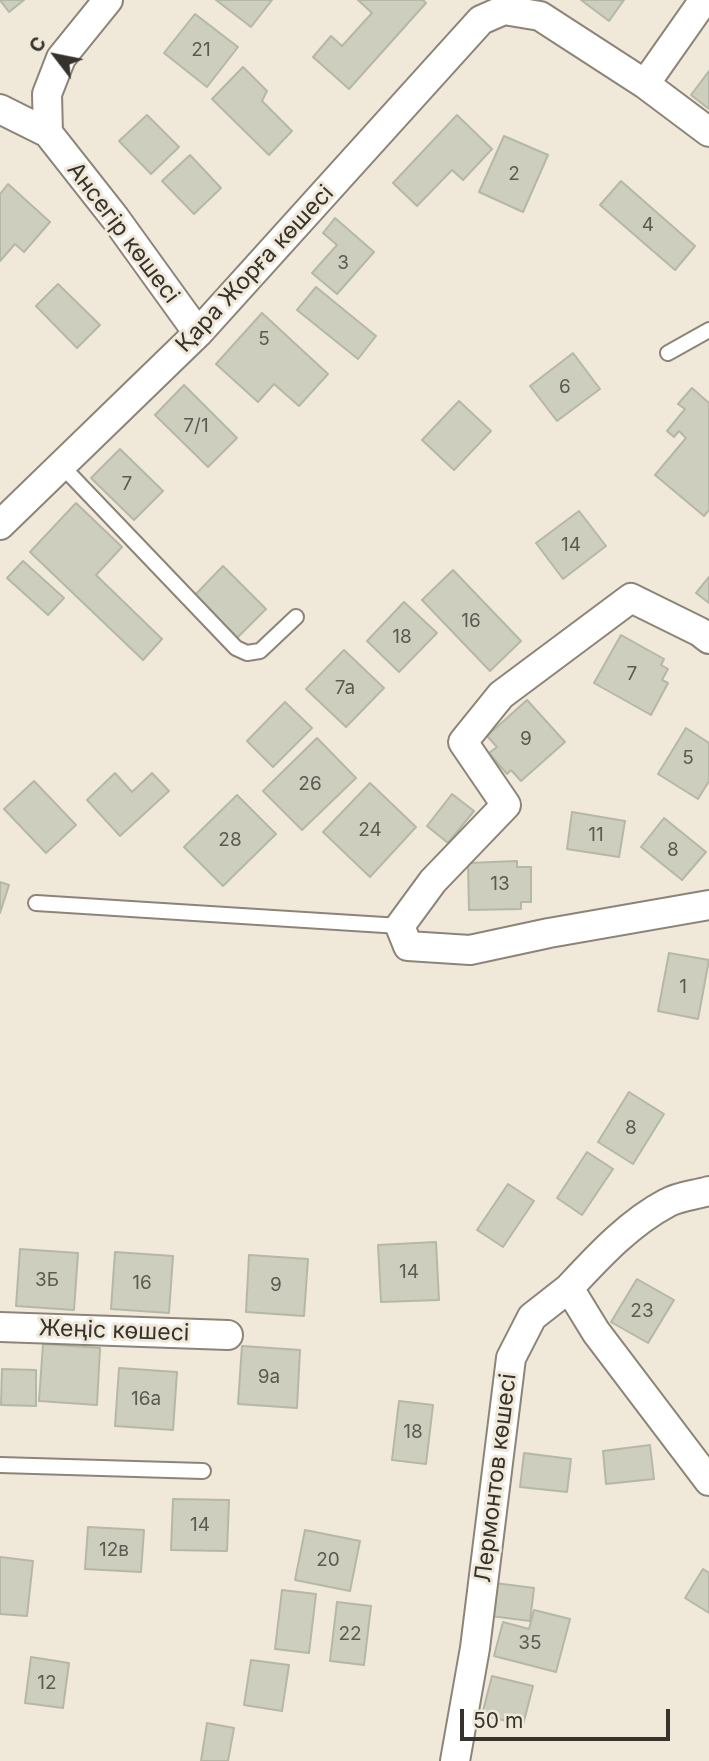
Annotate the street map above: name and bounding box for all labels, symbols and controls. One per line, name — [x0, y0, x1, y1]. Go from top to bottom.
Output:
north arrow — [21, 21, 91, 91]
text: С — [24, 33, 51, 57]
house number: 21 — [191, 39, 211, 61]
street label: Ансегір көшесі — [61, 157, 185, 309]
house number: 2 — [508, 163, 520, 185]
street label: Қара Жорға көшесі — [170, 180, 340, 358]
house number: 4 — [642, 214, 654, 236]
house number: 3 — [337, 252, 349, 274]
house number: 5 — [258, 328, 270, 350]
house number: 6 — [559, 376, 571, 398]
house number: 7/1 — [183, 415, 209, 437]
house number: 7 — [122, 473, 132, 495]
house number: 14 — [561, 534, 581, 556]
house number: 16 — [461, 610, 481, 632]
house number: 18 — [392, 626, 412, 648]
house number: 7 — [627, 663, 637, 685]
house number: 7а — [335, 677, 355, 699]
house number: 9 — [520, 728, 532, 750]
house number: 5 — [682, 747, 694, 769]
house number: 26 — [298, 773, 322, 795]
house number: 24 — [358, 819, 382, 841]
house number: 11 — [588, 824, 604, 846]
house number: 28 — [218, 829, 242, 851]
house number: 8 — [667, 839, 679, 861]
house number: 13 — [490, 873, 510, 895]
house number: 1 — [679, 976, 687, 998]
house number: 8 — [625, 1117, 637, 1139]
house number: 14 — [399, 1261, 419, 1283]
house number: 3Б — [35, 1269, 59, 1291]
house number: 16 — [132, 1272, 152, 1294]
house number: 9 — [270, 1274, 282, 1296]
house number: 23 — [630, 1300, 654, 1322]
street label: Жеңіс көшесі — [38, 1315, 190, 1347]
house number: 9а — [258, 1366, 280, 1388]
street label: Лермонтов көшесі — [469, 1372, 523, 1584]
house number: 16а — [131, 1388, 161, 1410]
house number: 18 — [403, 1421, 423, 1443]
house number: 14 — [190, 1514, 210, 1536]
house number: 12в — [99, 1539, 129, 1561]
house number: 20 — [316, 1549, 340, 1571]
house number: 22 — [338, 1623, 362, 1645]
house number: 35 — [518, 1632, 542, 1654]
house number: 12 — [37, 1672, 57, 1694]
scale bar — [464, 1694, 674, 1738]
text: 50 m — [473, 1708, 523, 1733]

